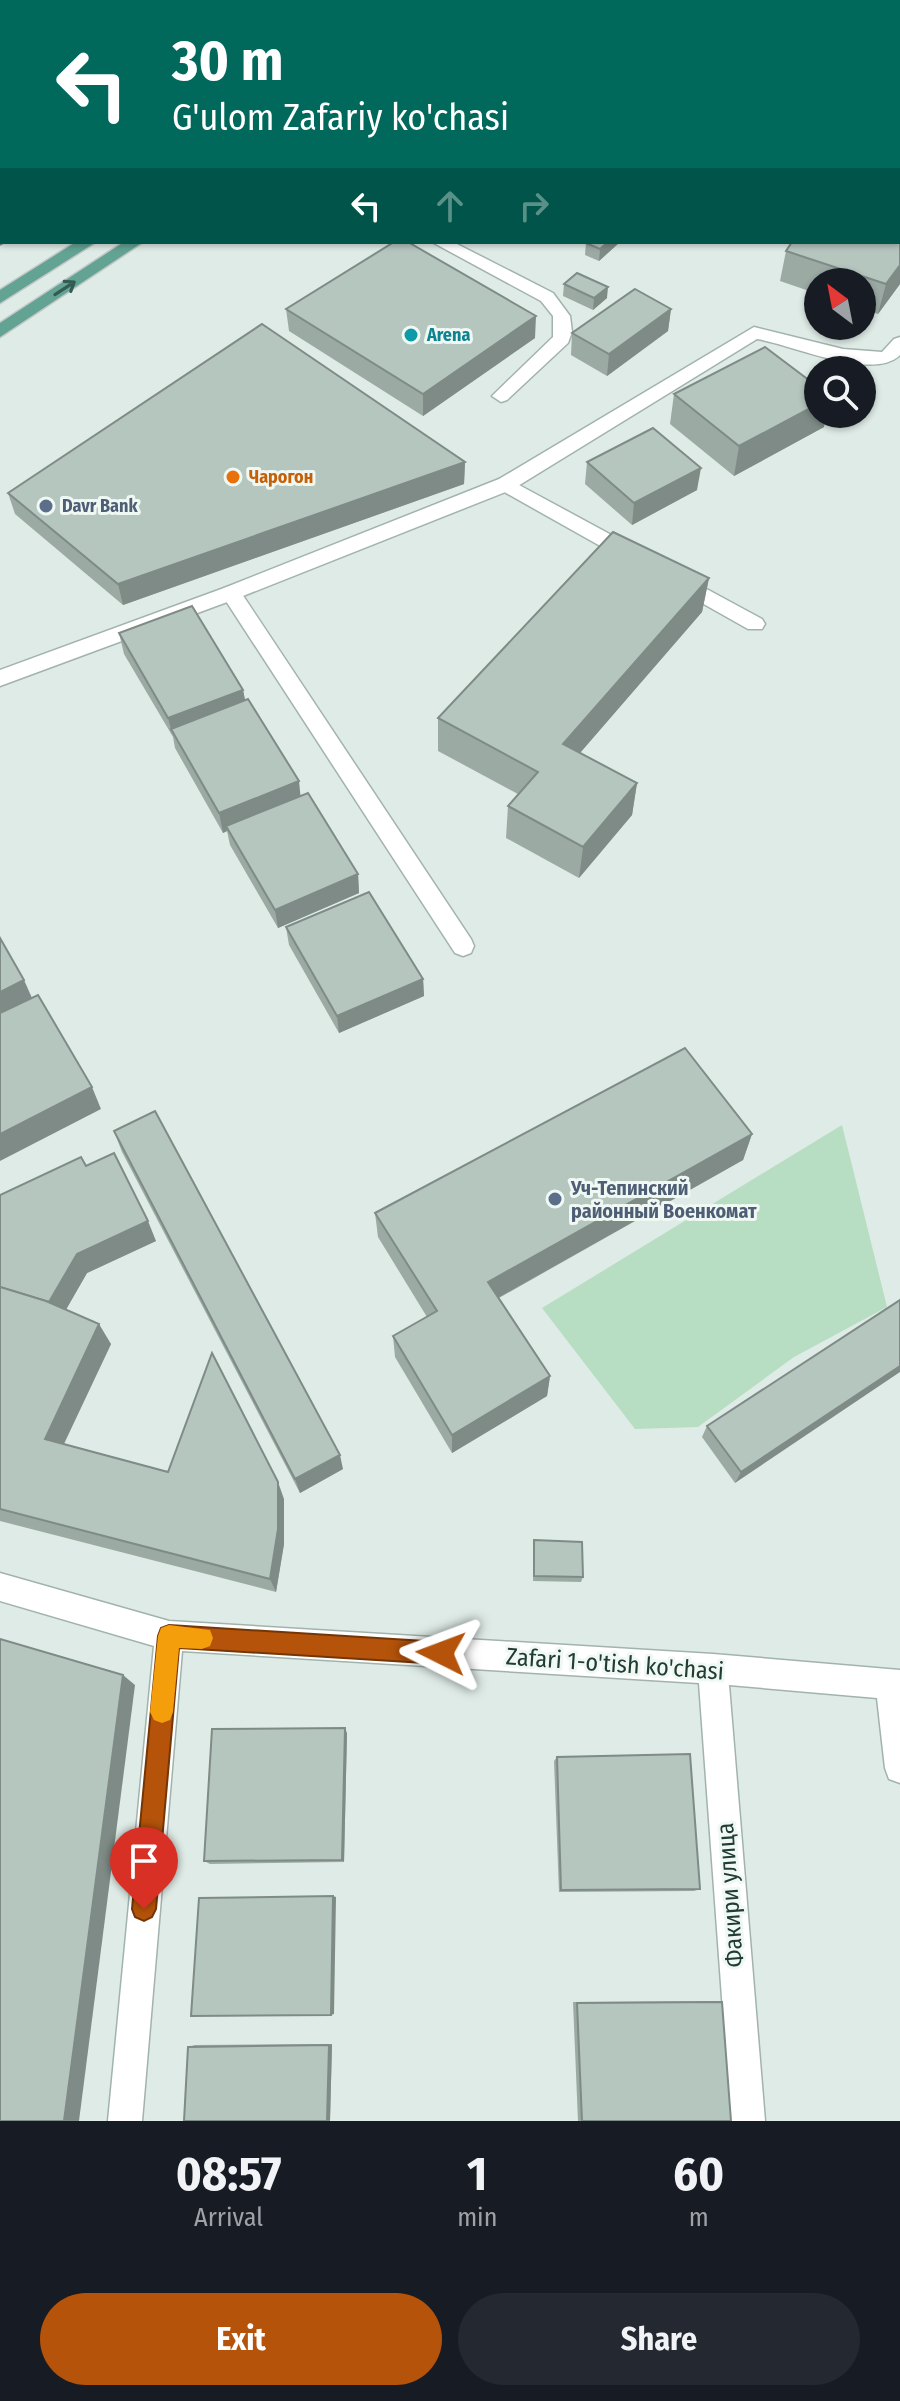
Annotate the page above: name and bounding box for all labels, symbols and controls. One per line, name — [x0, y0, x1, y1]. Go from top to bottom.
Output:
text: 30 m — [172, 28, 283, 95]
icon: left — [40, 32, 144, 136]
text: G'ulom Zafariy ko'chasi — [172, 96, 509, 140]
icon: left — [344, 184, 388, 228]
icon: ahead — [428, 184, 472, 228]
icon: right — [512, 184, 556, 228]
north arrow — [804, 268, 876, 340]
map controls — [804, 268, 876, 428]
one-way arrow — [54, 280, 76, 297]
place label: Arena — [426, 324, 470, 346]
marker: Arena — [402, 326, 420, 344]
button: search — [804, 356, 876, 428]
place label: Чарогон — [249, 466, 313, 488]
marker: Чарогон — [224, 468, 242, 486]
place label: Davr Bank — [62, 495, 138, 517]
marker: Davr Bank — [37, 497, 55, 515]
place label: Уч-Тепинский районный Военкомат — [570, 1176, 757, 1223]
marker: Уч-Тепинский районный Военкомат — [546, 1190, 564, 1208]
position arrow — [399, 1611, 483, 1695]
street label: Zafari 1-o'tish ko'chasi — [505, 1642, 725, 1686]
street label: Факири улица — [711, 1822, 749, 1968]
pin — [110, 1827, 178, 1909]
icon: arrive — [122, 1839, 166, 1883]
text: 08:57 — [176, 2145, 281, 2203]
text: 1 — [467, 2145, 487, 2203]
text: 60 — [673, 2145, 724, 2203]
text: Arrival — [194, 2202, 263, 2233]
text: min — [457, 2202, 497, 2233]
text: m — [689, 2202, 709, 2233]
button: Exit — [40, 2293, 442, 2385]
button: Share — [458, 2293, 860, 2385]

